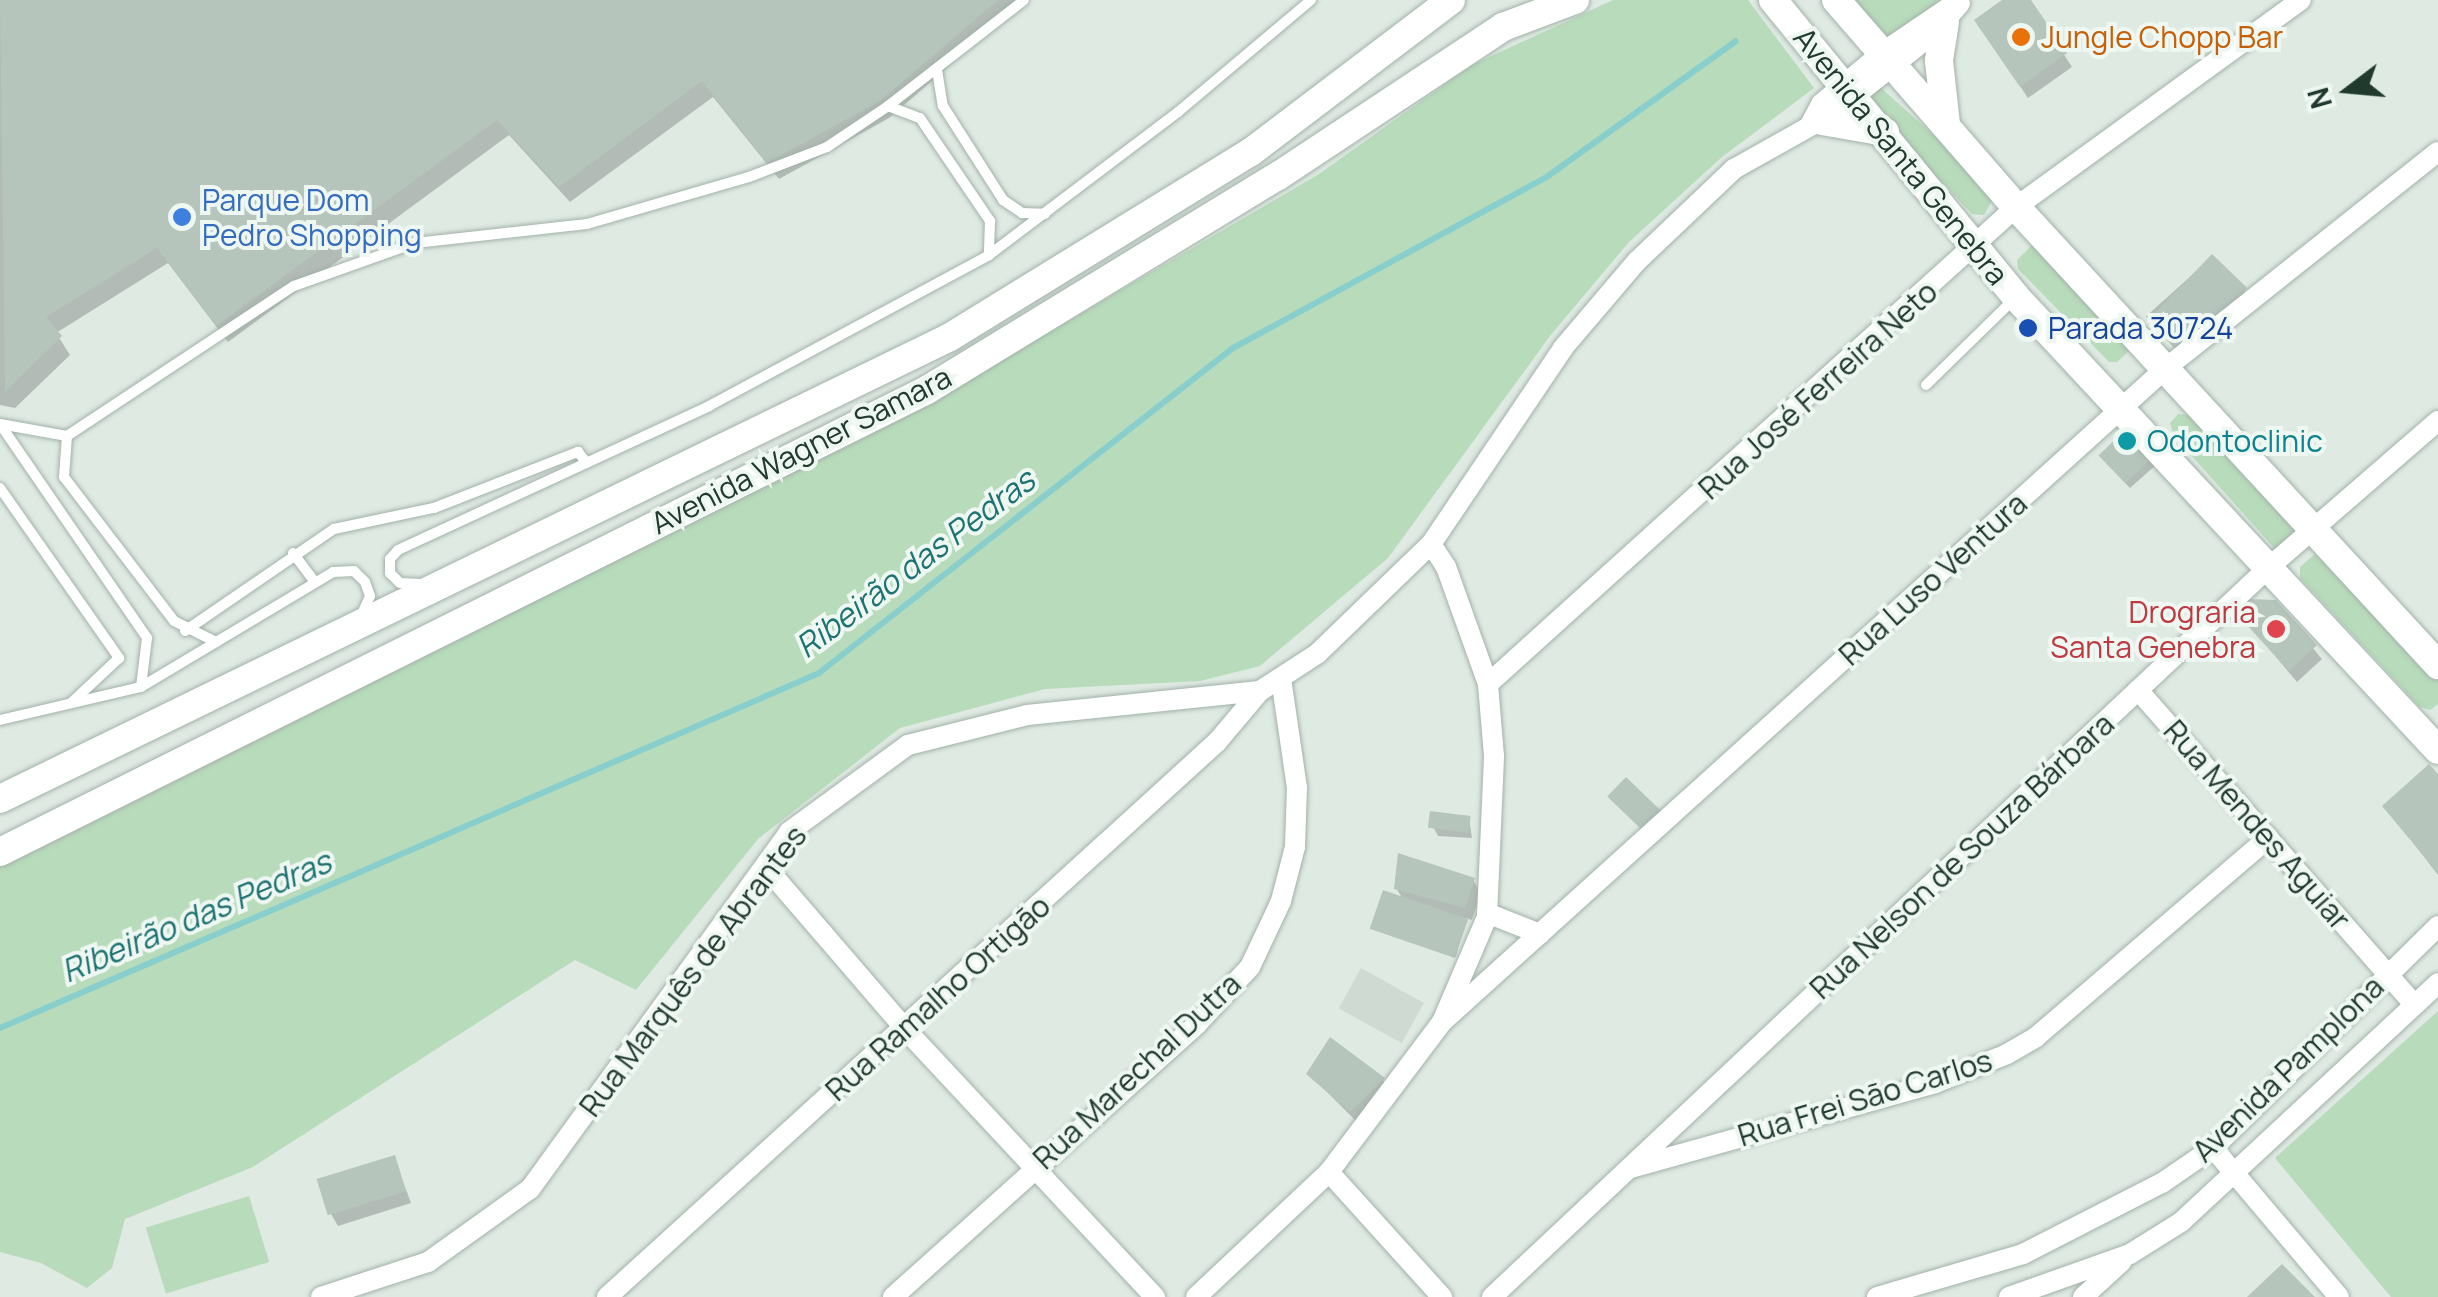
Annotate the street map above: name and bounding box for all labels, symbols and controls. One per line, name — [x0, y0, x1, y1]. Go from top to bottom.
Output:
place label: Jungle Chopp Bar — [2041, 19, 2283, 55]
street label: Avenida Santa Genebra — [1786, 20, 2016, 292]
marker: Jungle Chopp Bar — [2010, 26, 2032, 48]
north arrow — [2298, 40, 2398, 140]
text: N — [2298, 83, 2340, 113]
place label: Parque Dom Pedro Shopping — [202, 182, 422, 252]
marker: Parque Dom Pedro Shopping — [171, 206, 193, 228]
street label: Rua José Ferreira Neto — [1691, 273, 1945, 507]
place label: Parada 30724 — [2048, 310, 2234, 346]
marker: Parada 30724 — [2017, 317, 2039, 339]
street label: Avenida Wagner Samara — [645, 359, 957, 541]
place label: Odontoclinic — [2147, 423, 2323, 459]
marker: Odontoclinic — [2116, 430, 2138, 452]
water label: Ribeirão das Pedras — [788, 461, 1042, 665]
street label: Rua Luso Ventura — [1832, 485, 2034, 673]
place label: Drograria Santa Genebra — [2050, 594, 2256, 664]
marker: Drograria Santa Genebra — [2265, 618, 2287, 640]
street label: Rua Nelson de Souza Bárbara — [1803, 706, 2121, 1006]
street label: Rua Mendes Aguiar — [2156, 713, 2358, 937]
street label: Rua Marquês de Abrantes — [572, 819, 814, 1123]
water label: Ribeirão das Pedras — [55, 842, 337, 990]
street label: Rua Ramalho Ortigão — [818, 888, 1058, 1108]
street label: Rua Marechal Dutra — [1026, 966, 1248, 1176]
street label: Avenida Pamplona — [2185, 969, 2391, 1169]
street label: Rua Frei São Carlos — [1734, 1042, 1996, 1154]

